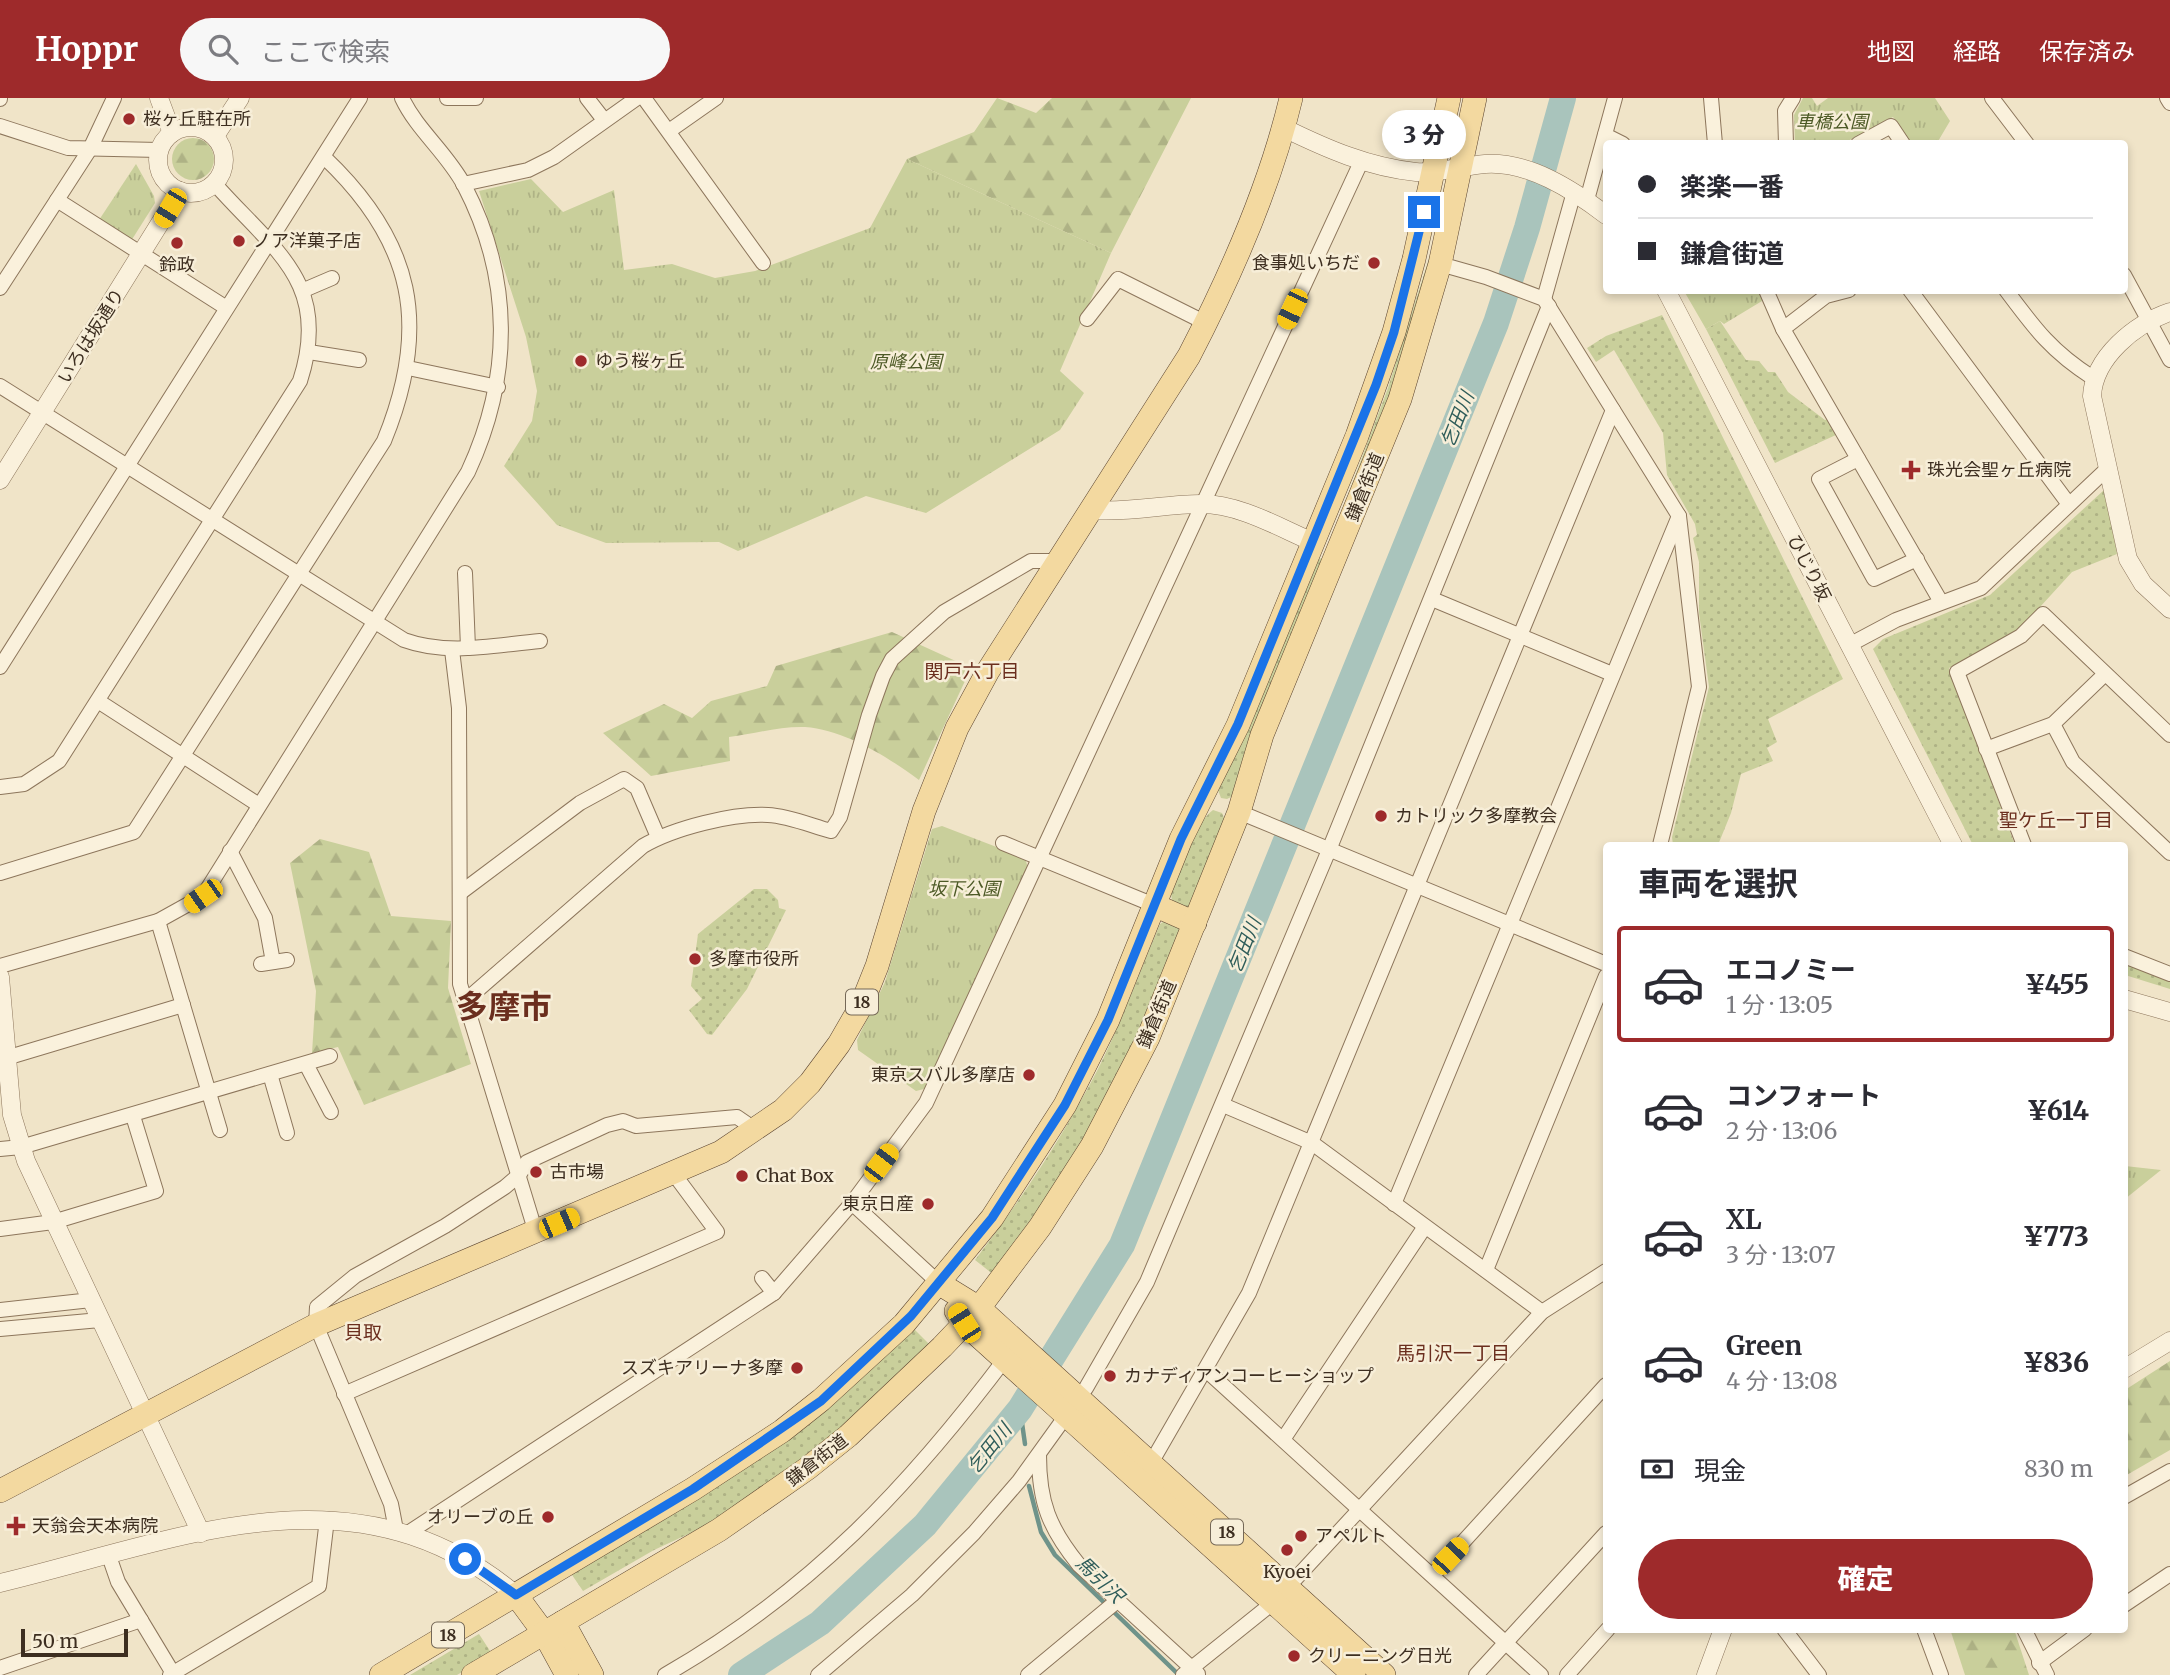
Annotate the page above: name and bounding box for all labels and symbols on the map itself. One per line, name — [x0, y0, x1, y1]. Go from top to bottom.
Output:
place label: 桜ヶ丘駐在所 — [143, 107, 251, 130]
callout: 3 分 — [1382, 110, 1466, 159]
park label: 車橋公園 — [1796, 110, 1871, 133]
marker: 桜ヶ丘駐在所 — [121, 111, 137, 127]
car — [151, 185, 190, 231]
route end — [1408, 196, 1440, 228]
place label: ノア洋菓子店 — [253, 229, 361, 252]
marker: ノア洋菓子店 — [231, 233, 247, 249]
marker: 鈴政 — [169, 235, 185, 251]
place label: 食事処いちだ — [1252, 251, 1360, 274]
place label: 鈴政 — [159, 253, 195, 276]
marker: 食事処いちだ — [1366, 255, 1382, 271]
street label: いろは坂通り — [52, 284, 129, 388]
car — [1274, 286, 1311, 332]
place label: ゆう桜ヶ丘 — [595, 349, 685, 372]
park label: 原峰公園 — [870, 350, 945, 373]
marker: ゆう桜ヶ丘 — [573, 353, 589, 369]
water label: 乞田川 — [1435, 386, 1480, 450]
street label: 鎌倉街道 — [1340, 449, 1389, 524]
place label: 珠光会聖ヶ丘病院 — [1927, 458, 2071, 481]
marker: 珠光会聖ヶ丘病院 — [1901, 460, 1921, 480]
street label: ひじり坂 — [1783, 530, 1836, 605]
district label: 関戸六丁目 — [924, 659, 1020, 683]
place label: カトリック多摩教会 — [1395, 804, 1557, 827]
marker: カトリック多摩教会 — [1373, 808, 1389, 824]
district label: 聖ケ丘一丁目 — [1999, 808, 2113, 832]
car — [180, 875, 227, 917]
park label: 坂下公園 — [928, 877, 1003, 900]
water label: 乞田川 — [1222, 912, 1267, 976]
place label: 多摩市役所 — [709, 947, 799, 970]
marker: 多摩市役所 — [687, 951, 703, 967]
street label: 鎌倉街道 — [1132, 976, 1181, 1051]
district label: 多摩市 — [456, 987, 552, 1027]
road number: 18 — [846, 989, 878, 1014]
place label: 東京スバル多摩店 — [871, 1063, 1015, 1086]
marker: 東京スバル多摩店 — [1021, 1067, 1037, 1083]
car — [860, 1140, 903, 1186]
place label: 古市場 — [550, 1160, 604, 1183]
marker: 古市場 — [528, 1164, 544, 1180]
place label: Chat Box — [756, 1164, 834, 1187]
marker: Chat Box — [734, 1168, 750, 1184]
place label: 東京日産 — [842, 1192, 914, 1215]
marker: 東京日産 — [920, 1196, 936, 1212]
car — [536, 1205, 583, 1241]
car — [944, 1300, 985, 1346]
district label: 貝取 — [344, 1320, 382, 1344]
district label: 馬引沢一丁目 — [1396, 1341, 1510, 1365]
place label: スズキアリーナ多摩 — [621, 1356, 783, 1379]
marker: スズキアリーナ多摩 — [789, 1360, 805, 1376]
place label: カナディアンコーヒーショップ — [1124, 1364, 1374, 1387]
marker: カナディアンコーヒーショップ — [1102, 1368, 1118, 1384]
water label: 乞田川 — [962, 1417, 1018, 1478]
street label: 鎌倉街道 — [781, 1428, 852, 1491]
place label: オリーブの丘 — [427, 1505, 534, 1528]
marker: オリーブの丘 — [540, 1509, 556, 1525]
place label: 天翁会天本病院 — [32, 1514, 158, 1537]
marker: 天翁会天本病院 — [6, 1516, 26, 1536]
road number: 18 — [1211, 1520, 1243, 1544]
place label: アペルト — [1315, 1524, 1387, 1547]
marker: アペルト — [1293, 1528, 1309, 1544]
car — [1428, 1533, 1473, 1579]
marker: Kyoei — [1279, 1542, 1295, 1558]
route start — [449, 1543, 481, 1575]
water label: 馬引沢 — [1071, 1551, 1131, 1610]
place label: Kyoei — [1263, 1560, 1311, 1583]
road number: 18 — [432, 1623, 464, 1648]
scale bar — [21, 1626, 128, 1658]
place label: クリーニング日光 — [1308, 1644, 1452, 1667]
marker: クリーニング日光 — [1286, 1648, 1302, 1664]

